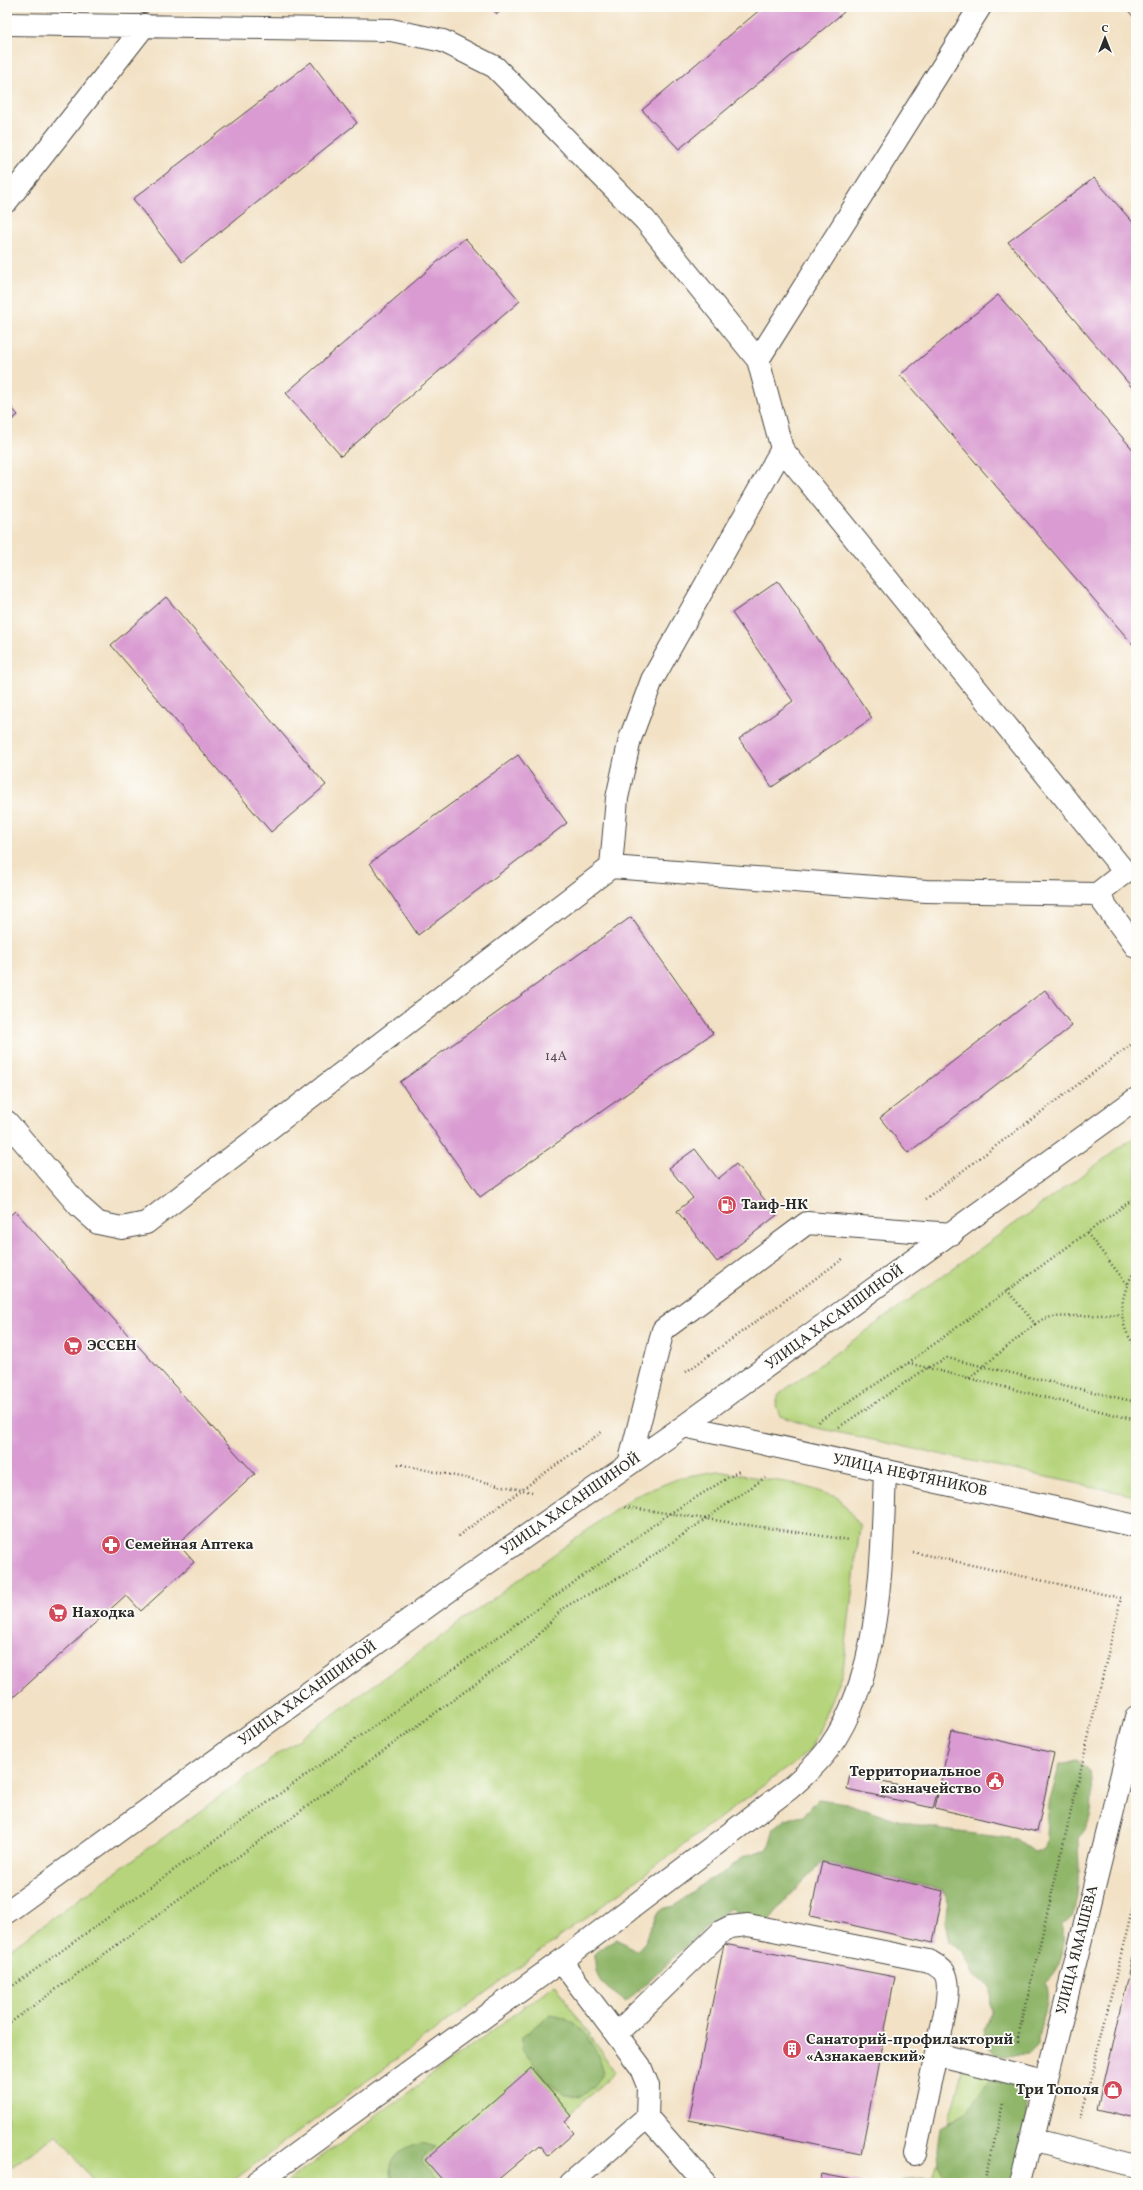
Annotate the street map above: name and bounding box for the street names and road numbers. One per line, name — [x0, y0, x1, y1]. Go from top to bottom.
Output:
street label: УЛИЦА ХАСАНШИНОЙ — [761, 1261, 909, 1375]
street label: УЛИЦА ХАСАНШИНОЙ — [497, 1449, 645, 1561]
street label: УЛИЦА НЕФТЯНИКОВ — [831, 1449, 989, 1503]
street label: УЛИЦА ХАСАНШИНОЙ — [234, 1637, 382, 1751]
street label: УЛИЦА ЯМАШЕВА — [1052, 1883, 1104, 2017]

